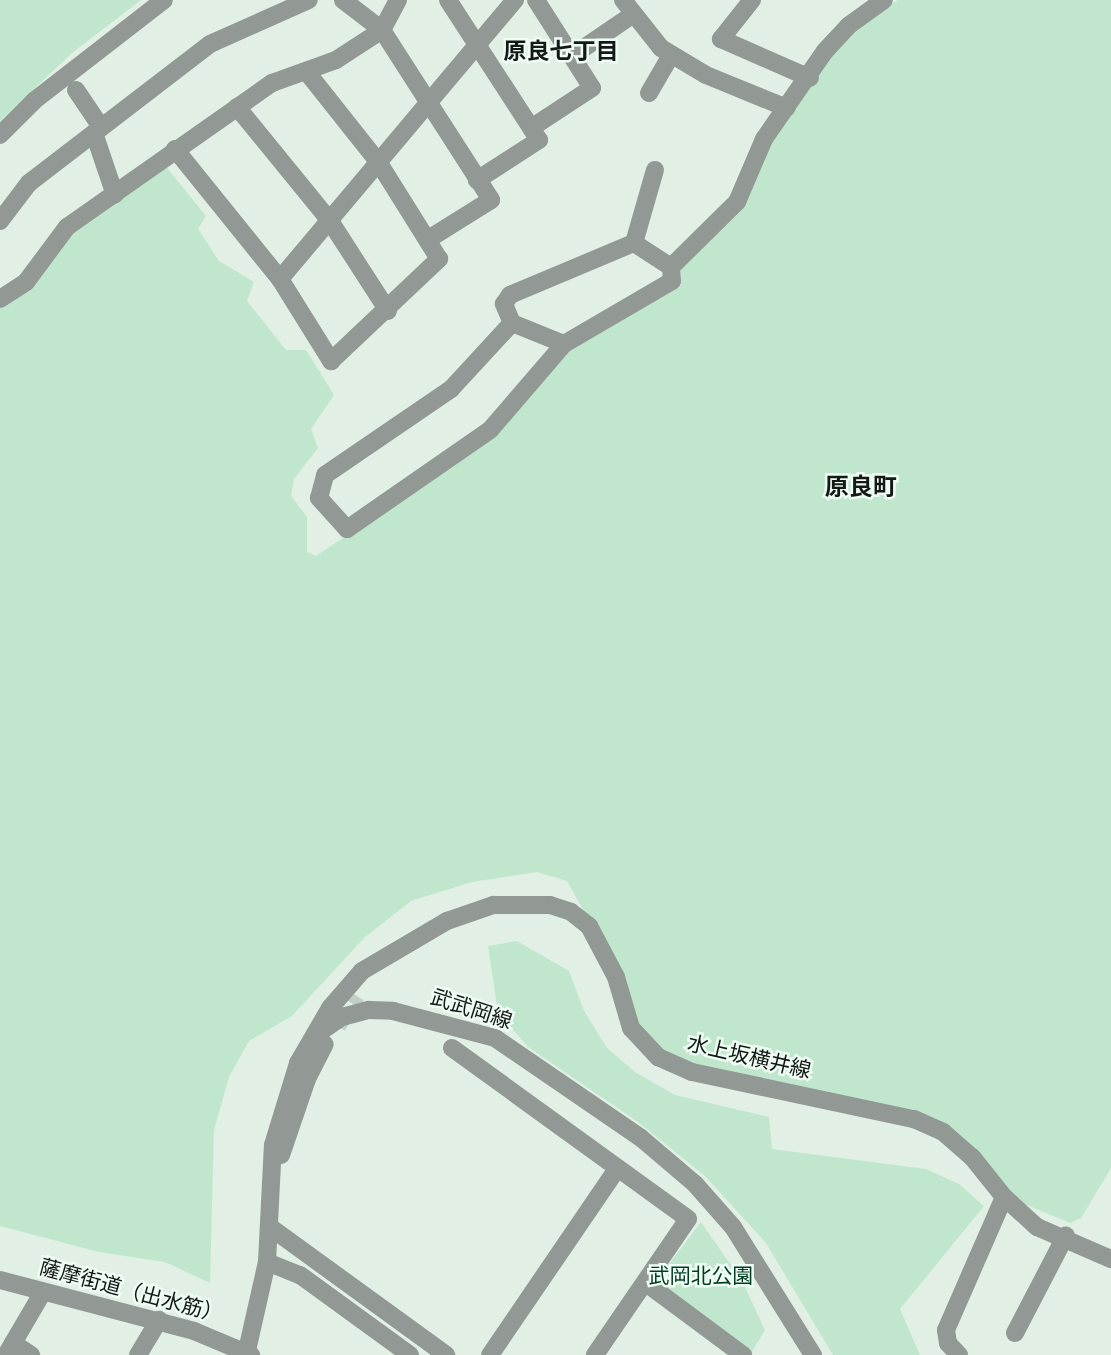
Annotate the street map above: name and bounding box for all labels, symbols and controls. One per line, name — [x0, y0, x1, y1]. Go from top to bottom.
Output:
district label: 原良七丁目 — [504, 38, 618, 66]
district label: 原良町 — [825, 474, 897, 502]
street label: 武武岡線 — [427, 985, 515, 1035]
street label: 水上坂横井線 — [685, 1032, 813, 1084]
street label: 薩摩街道（出水筋） — [36, 1255, 226, 1329]
park label: 武岡北公園 — [649, 1264, 753, 1290]

